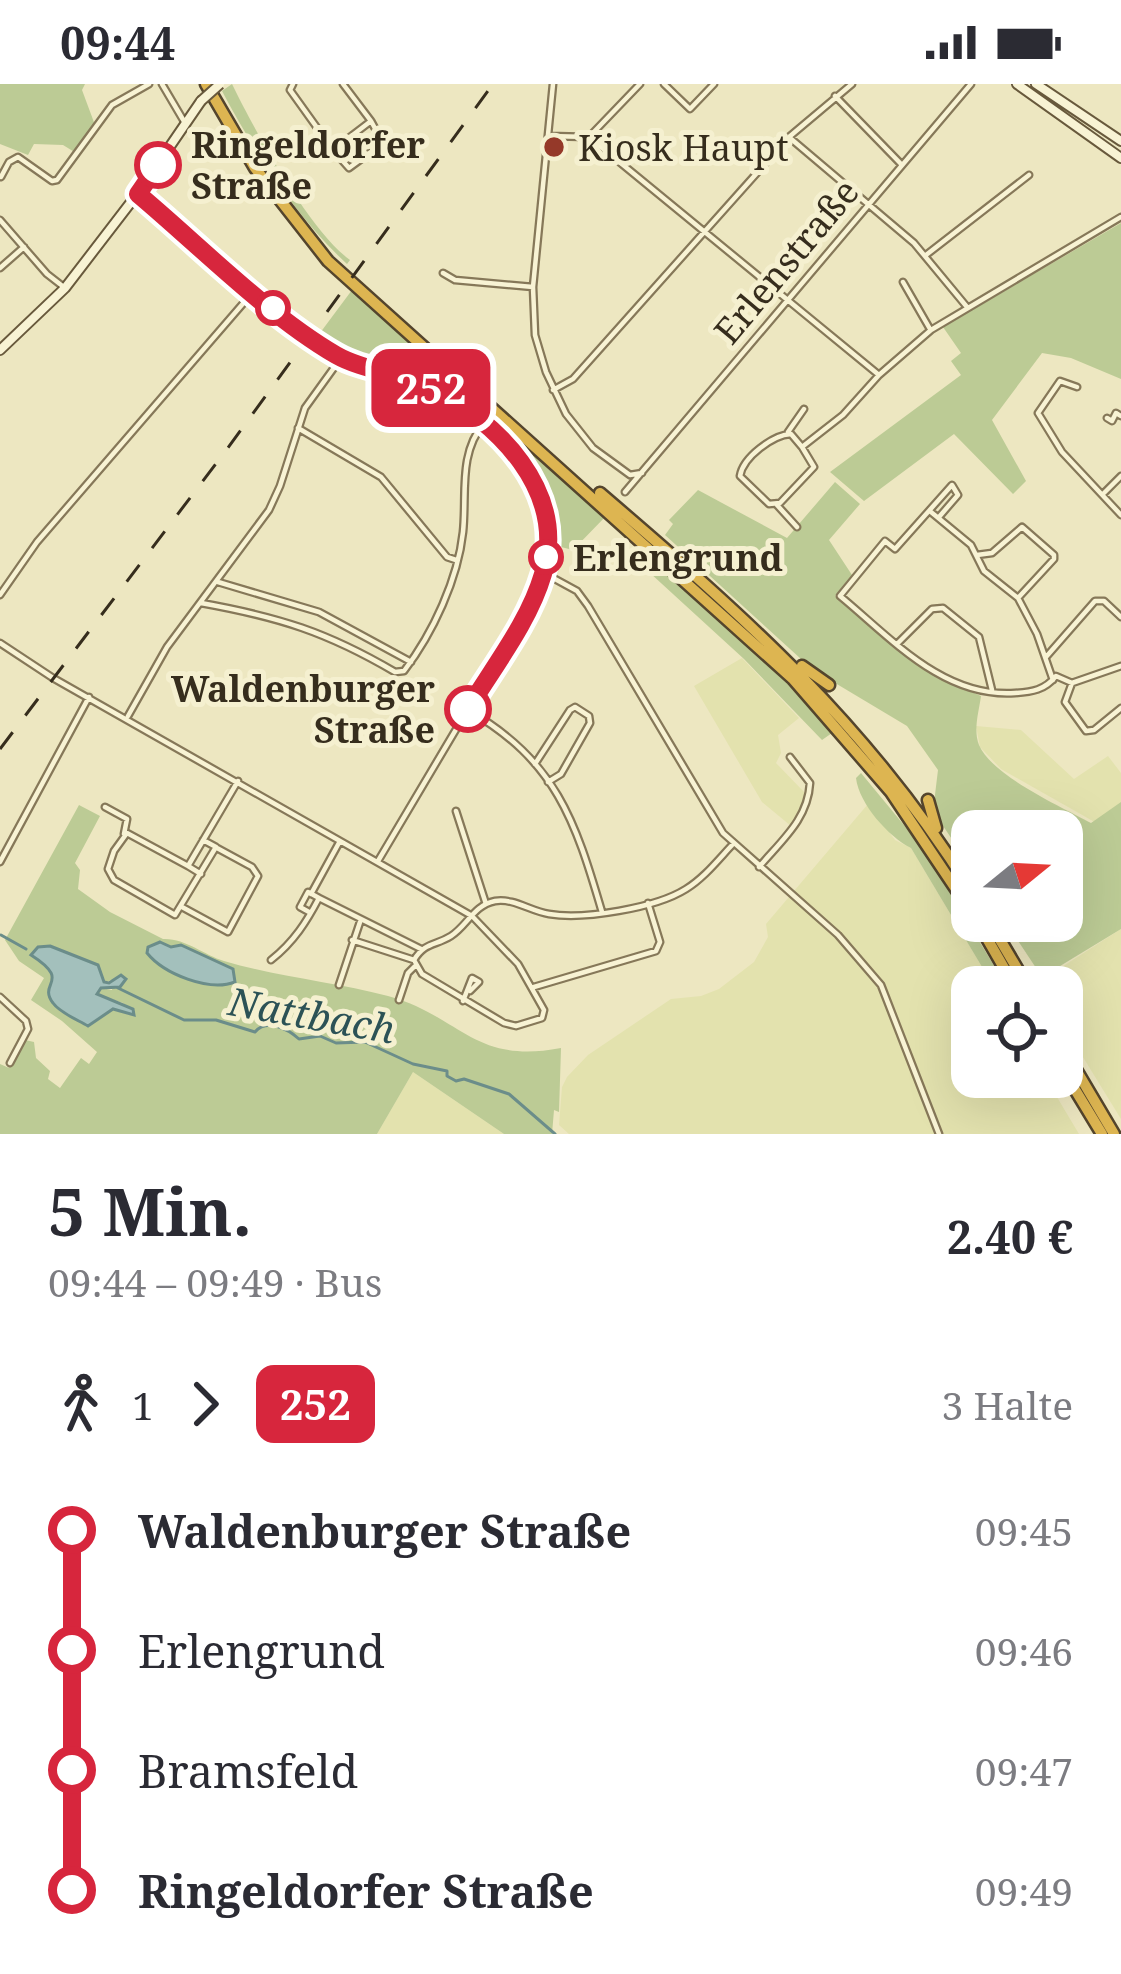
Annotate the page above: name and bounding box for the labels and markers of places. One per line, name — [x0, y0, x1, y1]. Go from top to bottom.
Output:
place label: Ringeldorfer Straße — [191, 120, 425, 210]
place label: Kiosk Haupt — [578, 123, 789, 172]
marker: Kiosk Haupt — [541, 134, 567, 160]
marker: Ringeldorfer Straße — [136, 143, 180, 187]
unlabelled marker — [257, 292, 289, 324]
place label: Erlengrund — [573, 533, 783, 582]
marker: Erlengrund — [530, 541, 562, 573]
place label: Waldenburger Straße — [171, 664, 435, 754]
marker: Waldenburger Straße — [446, 687, 490, 731]

